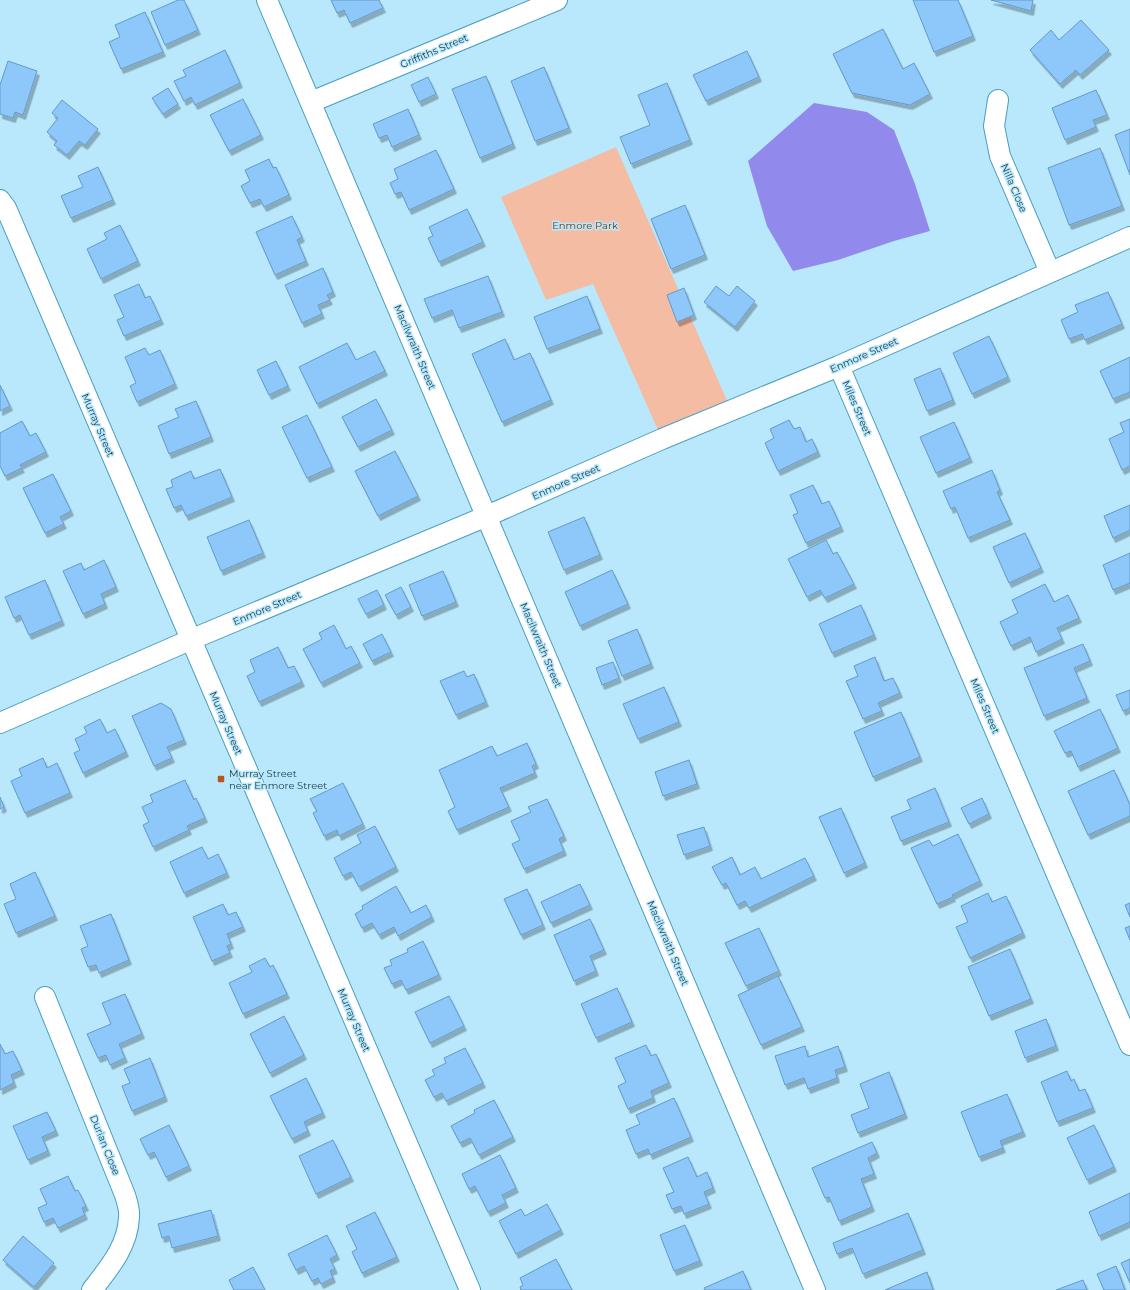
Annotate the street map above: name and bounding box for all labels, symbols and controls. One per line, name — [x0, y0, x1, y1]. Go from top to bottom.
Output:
street label: Griffiths Street — [398, 31, 470, 71]
street label: Nilla Close — [998, 162, 1030, 214]
park label: Enmore Park — [552, 219, 618, 232]
street label: Macilwraith Street — [391, 303, 439, 391]
street label: Enmore Street — [828, 334, 900, 376]
street label: Miles Street — [840, 378, 874, 438]
street label: Murray Street — [79, 391, 117, 459]
street label: Enmore Street — [530, 461, 602, 503]
street label: Enmore Street — [231, 588, 303, 628]
street label: Macilwraith Street — [517, 601, 565, 689]
street label: Miles Street — [968, 676, 1002, 736]
street label: Murray Street — [207, 689, 245, 757]
place label: Murray Street near Enmore Street — [229, 767, 327, 792]
marker: Murray Street near Enmore Street — [216, 774, 226, 784]
street label: Macilwraith Street — [644, 899, 692, 987]
street label: Murray Street — [335, 986, 373, 1054]
street label: Durian Close — [87, 1113, 123, 1177]

